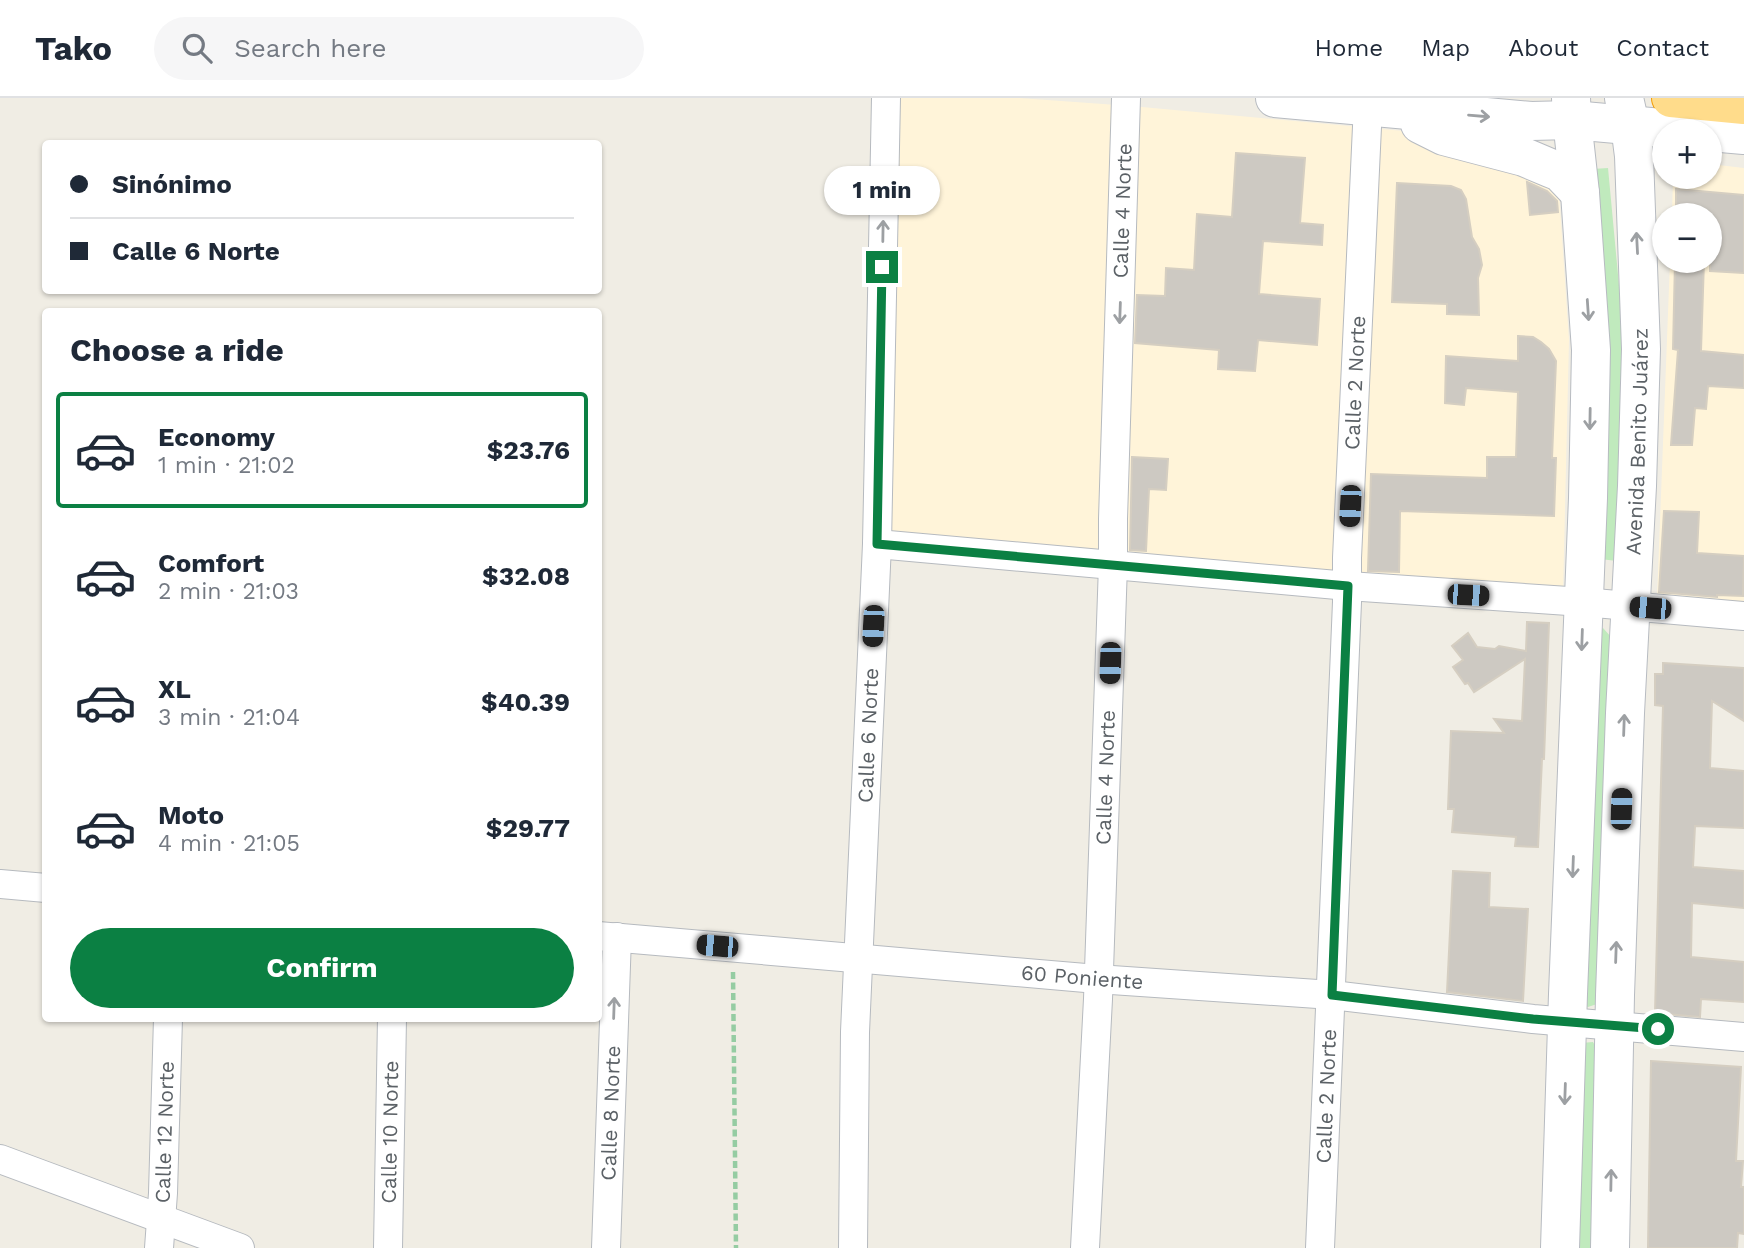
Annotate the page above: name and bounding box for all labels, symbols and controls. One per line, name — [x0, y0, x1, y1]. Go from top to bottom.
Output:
search box — [154, 17, 644, 80]
text: Tako — [35, 29, 112, 68]
icon: search — [178, 29, 216, 67]
text: Search here — [234, 33, 387, 63]
text: Home — [1315, 34, 1383, 62]
text: Map — [1421, 34, 1470, 62]
text: About — [1508, 34, 1578, 62]
text: Contact — [1616, 34, 1709, 62]
one-way arrow — [1468, 110, 1490, 123]
map controls — [1652, 119, 1722, 273]
button: + — [1652, 119, 1722, 189]
street label: Calle 4 Norte — [1107, 143, 1137, 279]
callout: 1 min — [824, 166, 940, 214]
text: Sinónimo — [112, 169, 232, 199]
text: 1 min — [852, 177, 912, 204]
button: − — [1652, 203, 1722, 273]
one-way arrow — [876, 219, 890, 242]
one-way arrow — [1631, 232, 1644, 255]
text: Calle 6 Norte — [112, 236, 280, 266]
route end — [866, 251, 898, 283]
one-way arrow — [1582, 298, 1595, 321]
one-way arrow — [1113, 301, 1126, 324]
street label: Calle 2 Norte — [1339, 315, 1370, 451]
street label: Avenida Benito Juárez — [1620, 328, 1653, 556]
text: Choose a ride — [70, 331, 284, 369]
one-way arrow — [1583, 407, 1597, 430]
icon: car — [74, 419, 137, 482]
text: Economy — [158, 422, 275, 452]
text: $23.76 — [487, 435, 570, 465]
text: 1 min · 21:02 — [158, 452, 295, 479]
car — [1339, 484, 1362, 528]
icon: car — [74, 545, 137, 608]
text: Comfort — [158, 548, 264, 578]
text: $32.08 — [482, 561, 570, 591]
text: 2 min · 21:03 — [158, 578, 299, 605]
car — [1447, 583, 1490, 607]
car — [1629, 596, 1672, 620]
car — [862, 604, 885, 648]
one-way arrow — [1575, 628, 1588, 651]
car — [1099, 642, 1122, 684]
street label: Calle 6 Norte — [852, 667, 883, 803]
icon: car — [74, 671, 137, 734]
text: XL — [158, 674, 191, 704]
text: $40.39 — [481, 687, 570, 717]
text: 3 min · 21:04 — [158, 704, 300, 731]
street label: Calle 4 Norte — [1090, 709, 1120, 845]
one-way arrow — [1618, 714, 1631, 737]
car — [1610, 788, 1633, 830]
icon: car — [74, 797, 137, 860]
text: Moto — [158, 800, 224, 830]
text: $29.77 — [486, 813, 570, 843]
text: 4 min · 21:05 — [158, 830, 300, 857]
one-way arrow — [1566, 855, 1579, 878]
button: Confirm — [70, 928, 574, 1008]
car — [696, 934, 739, 958]
one-way arrow — [1610, 941, 1623, 964]
street label: 60 Poniente — [1020, 960, 1144, 994]
one-way arrow — [608, 997, 621, 1020]
route start — [1642, 1013, 1674, 1045]
street label: Calle 2 Norte — [1311, 1028, 1341, 1164]
street label: Calle 8 Norte — [595, 1045, 625, 1181]
street label: Calle 10 Norte — [376, 1060, 403, 1204]
street label: Calle 12 Norte — [149, 1061, 179, 1204]
one-way arrow — [1558, 1083, 1571, 1106]
one-way arrow — [1604, 1169, 1618, 1192]

